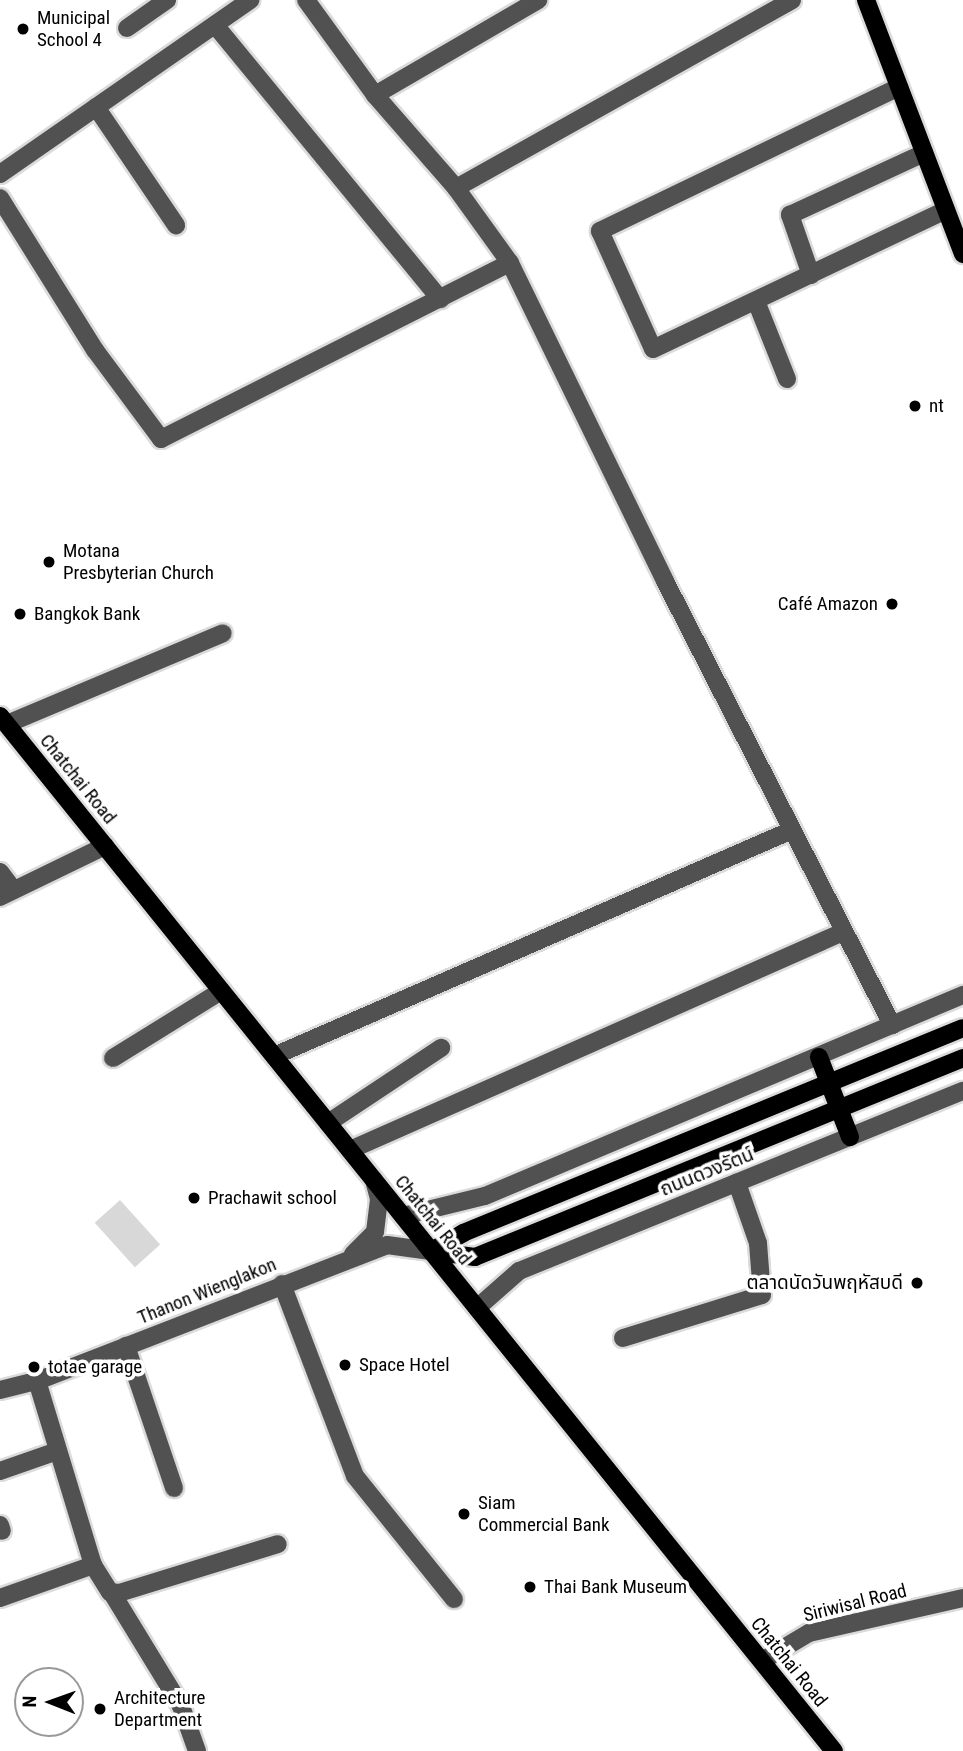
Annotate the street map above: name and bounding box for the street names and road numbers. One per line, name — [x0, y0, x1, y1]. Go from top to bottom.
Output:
street label: Chatchai Road — [35, 730, 121, 828]
street label: ถนนดวงรัตน์ — [657, 1143, 757, 1201]
street label: Chatchai Road — [390, 1171, 476, 1269]
street label: Thanon Wienglakon — [134, 1253, 280, 1329]
street label: Siriwisal Road — [801, 1579, 909, 1627]
street label: Chatchai Road — [746, 1613, 832, 1711]

